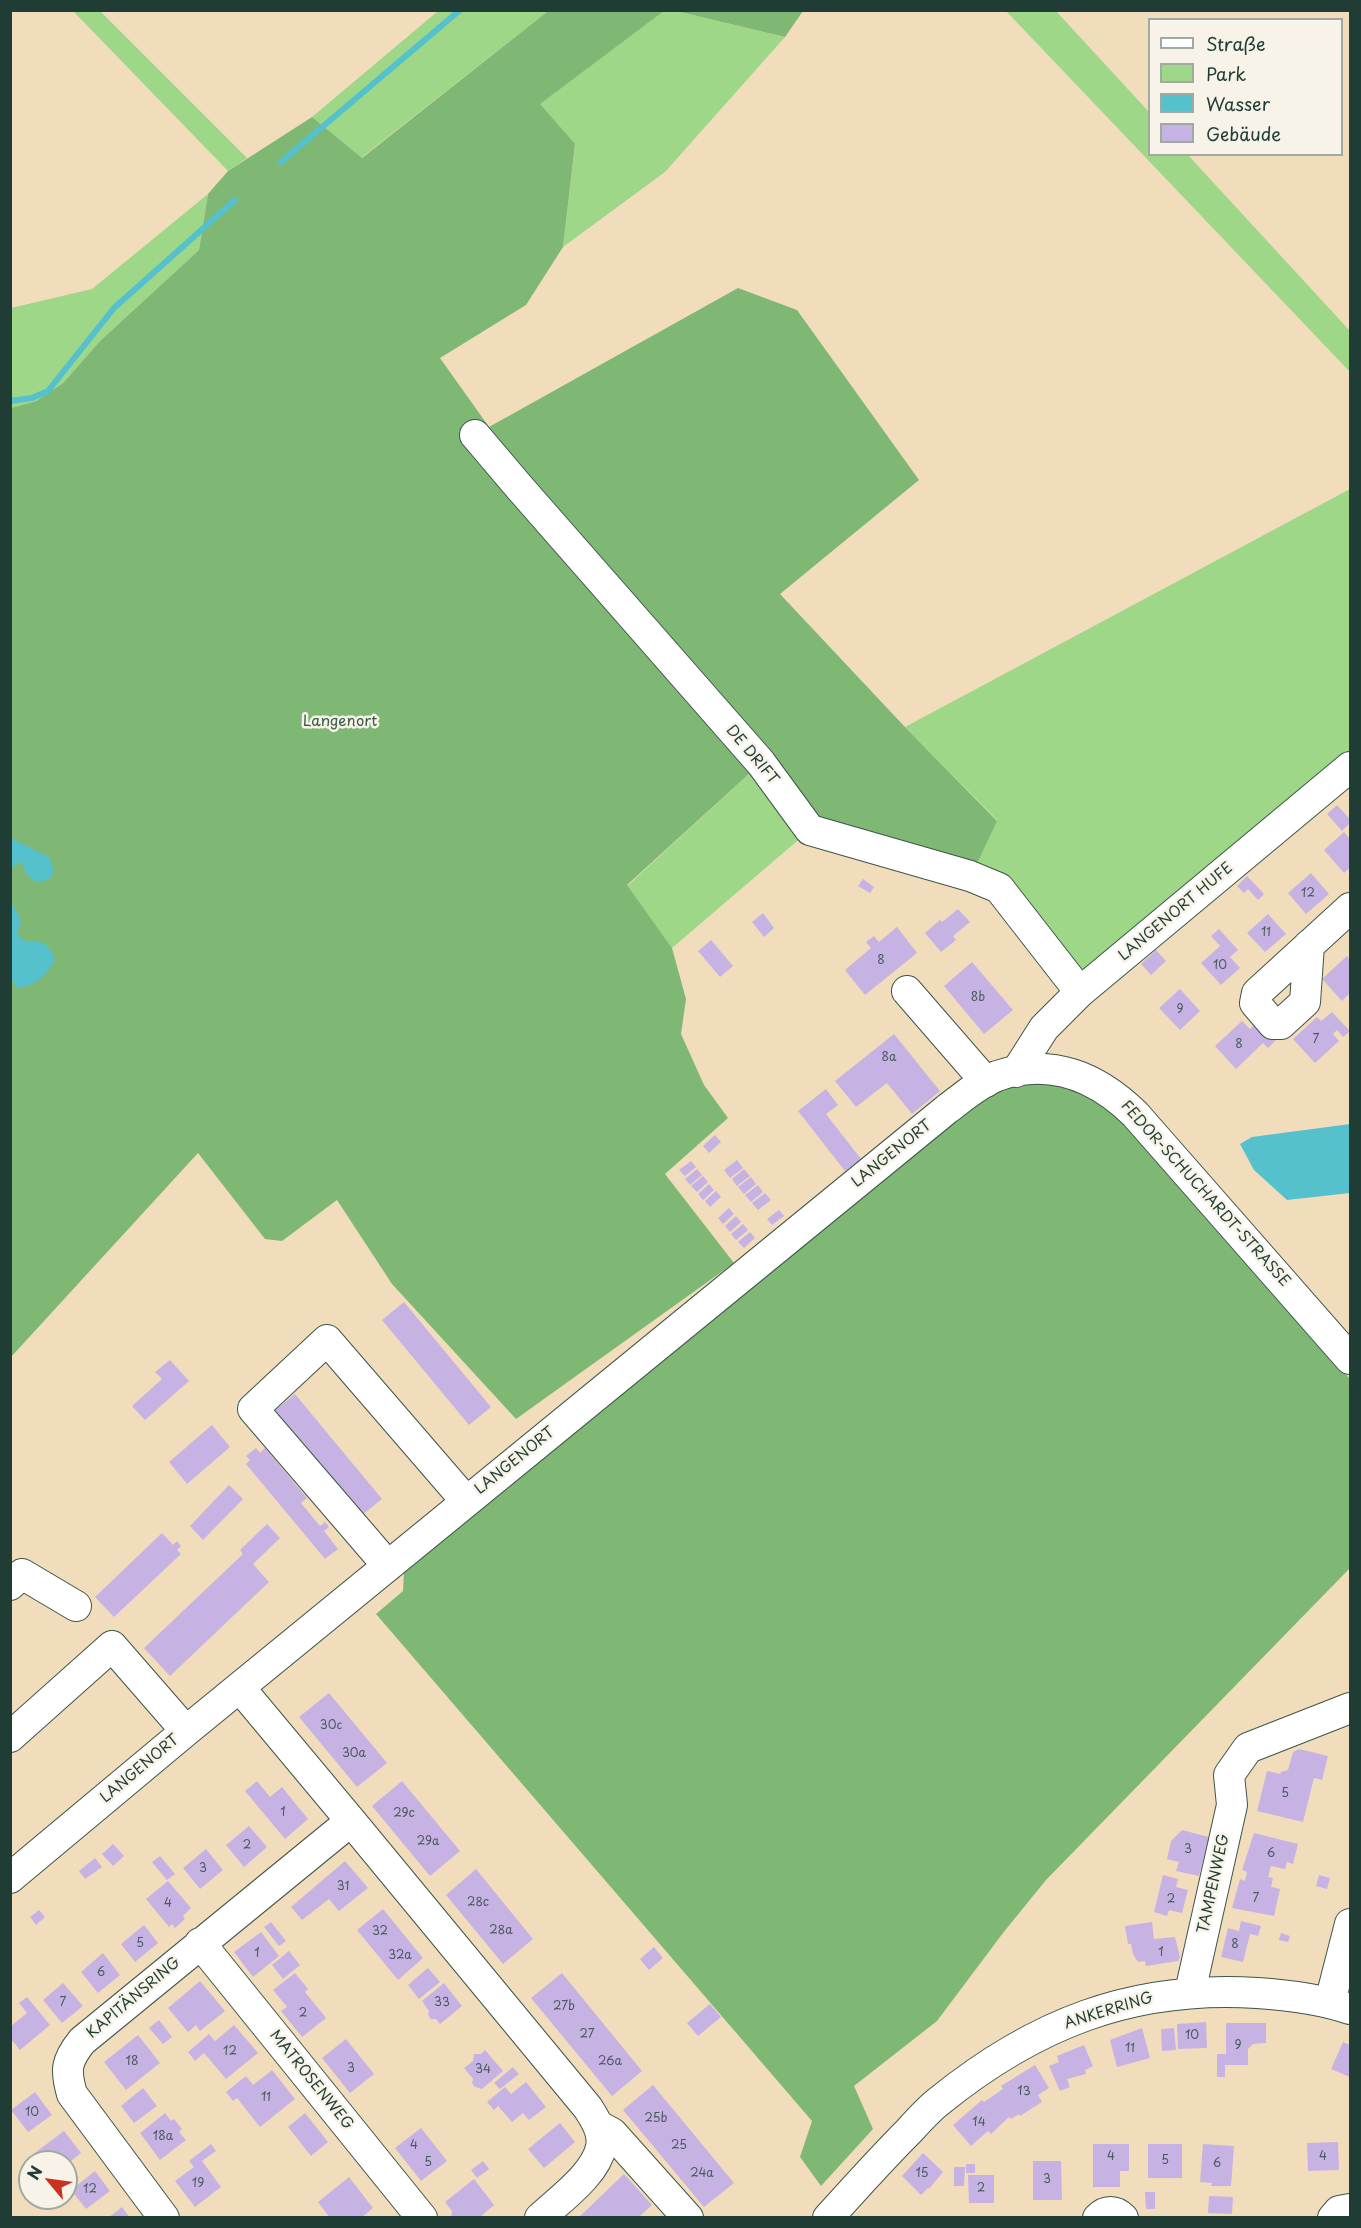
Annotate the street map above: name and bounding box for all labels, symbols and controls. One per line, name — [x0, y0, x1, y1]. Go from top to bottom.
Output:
legend — [1148, 18, 1343, 156]
text: Straße — [1206, 30, 1266, 57]
text: Park — [1206, 60, 1246, 87]
text: Wasser — [1206, 90, 1270, 117]
text: Gebäude — [1206, 120, 1281, 147]
park label: Langenort — [303, 713, 377, 731]
street label: DE DRIFT — [722, 722, 782, 788]
street label: LANGENORT HUFE — [1115, 859, 1237, 965]
house number: 12 — [1301, 887, 1315, 901]
house number: 11 — [1261, 926, 1271, 940]
house number: 8 — [877, 954, 885, 968]
house number: 10 — [1213, 959, 1227, 973]
house number: 8b — [971, 991, 985, 1005]
house number: 9 — [1176, 1003, 1184, 1017]
house number: 7 — [1313, 1033, 1319, 1047]
house number: 8 — [1235, 1038, 1243, 1052]
house number: 8a — [882, 1051, 896, 1065]
street label: FEDOR-SCHUCHARDT-STRASSE — [1117, 1097, 1293, 1291]
street label: LANGENORT — [849, 1116, 935, 1192]
street label: LANGENORT — [472, 1423, 558, 1499]
house number: 30c — [320, 1719, 342, 1733]
street label: LANGENORT — [97, 1731, 183, 1807]
house number: 30a — [342, 1747, 366, 1761]
house number: 5 — [1281, 1787, 1289, 1801]
house number: 1 — [280, 1806, 286, 1820]
house number: 29c — [393, 1807, 415, 1821]
street label: TAMPENWEG — [1195, 1832, 1233, 1936]
house number: 29a — [417, 1835, 439, 1849]
house number: 2 — [243, 1839, 251, 1853]
house number: 3 — [1184, 1843, 1192, 1857]
house number: 6 — [1267, 1847, 1275, 1861]
house number: 3 — [199, 1862, 207, 1876]
house number: 31 — [337, 1880, 349, 1894]
house number: 7 — [1253, 1892, 1259, 1906]
house number: 2 — [1167, 1893, 1175, 1907]
house number: 28c — [467, 1896, 489, 1910]
house number: 4 — [164, 1897, 172, 1911]
house number: 28a — [489, 1924, 513, 1938]
house number: 32 — [372, 1925, 388, 1939]
house number: 5 — [136, 1937, 144, 1951]
house number: 8 — [1231, 1938, 1239, 1952]
house number: 1 — [1158, 1946, 1164, 1960]
house number: 1 — [254, 1947, 260, 1961]
house number: 32a — [388, 1949, 412, 1963]
street label: KAPITÄNSRING — [83, 1954, 185, 2042]
house number: 6 — [97, 1966, 105, 1980]
street label: ANKERRING — [1062, 1989, 1156, 2033]
house number: 7 — [60, 1996, 66, 2010]
house number: 33 — [434, 1996, 450, 2010]
house number: 27b — [553, 2000, 575, 2014]
house number: 2 — [299, 2007, 307, 2021]
street label: MATROSENWEG — [265, 2027, 357, 2133]
house number: 27 — [580, 2028, 594, 2042]
house number: 10 — [1185, 2029, 1199, 2043]
house number: 9 — [1234, 2039, 1242, 2053]
house number: 11 — [1125, 2042, 1135, 2056]
house number: 12 — [223, 2045, 237, 2059]
house number: 18 — [126, 2055, 138, 2069]
house number: 26a — [598, 2055, 622, 2069]
house number: 3 — [347, 2062, 355, 2076]
house number: 34 — [475, 2063, 491, 2077]
house number: 13 — [1017, 2085, 1031, 2099]
house number: 11 — [261, 2091, 271, 2105]
house number: 10 — [25, 2106, 39, 2120]
house number: 25b — [645, 2112, 667, 2126]
house number: 14 — [972, 2116, 986, 2130]
house number: 18a — [153, 2130, 173, 2144]
house number: 4 — [410, 2139, 418, 2153]
house number: 25 — [671, 2139, 687, 2153]
north arrow — [18, 2150, 78, 2210]
house number: 4 — [1107, 2150, 1115, 2164]
house number: 4 — [1319, 2150, 1327, 2164]
house number: 5 — [1161, 2154, 1169, 2168]
house number: 5 — [424, 2156, 432, 2170]
house number: 6 — [1213, 2157, 1221, 2171]
text: N — [20, 2161, 48, 2184]
house number: 24a — [690, 2167, 714, 2181]
house number: 15 — [915, 2167, 929, 2181]
house number: 3 — [1043, 2173, 1051, 2187]
house number: 19 — [192, 2177, 204, 2191]
house number: 2 — [977, 2182, 985, 2196]
house number: 12 — [83, 2183, 97, 2197]

